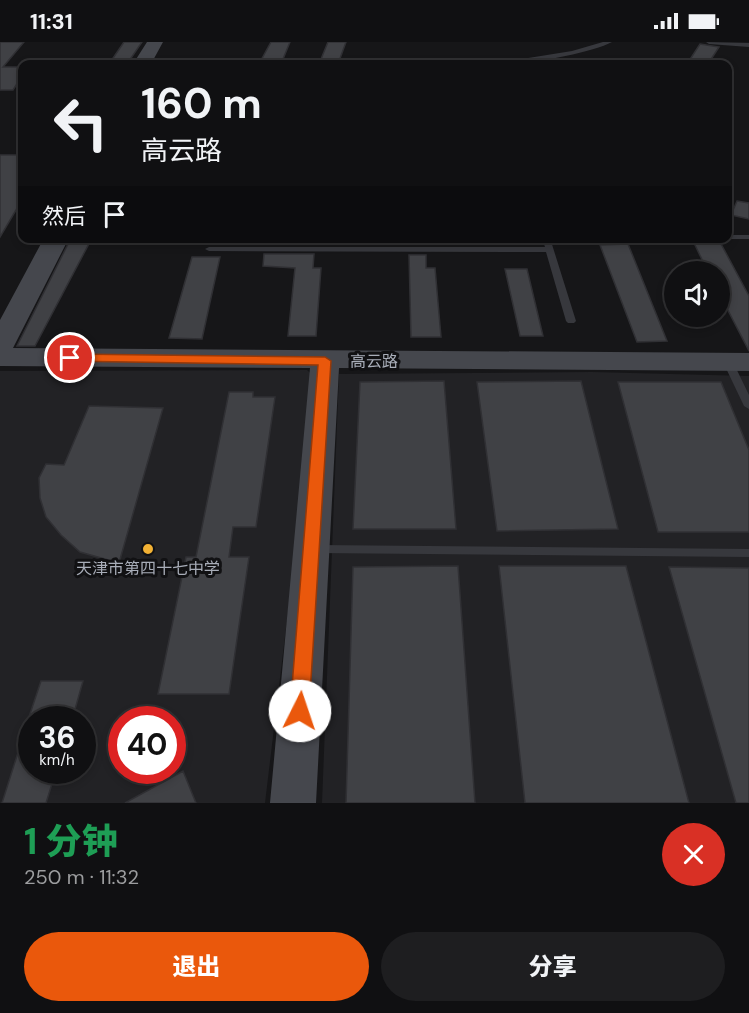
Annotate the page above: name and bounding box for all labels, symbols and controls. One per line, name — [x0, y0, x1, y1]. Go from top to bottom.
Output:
text: 11:31 — [30, 7, 73, 36]
text: 160 m — [141, 76, 262, 131]
icon: left — [42, 84, 120, 162]
text: 高云路 — [141, 133, 222, 168]
icon: arrive — [98, 198, 131, 231]
text: 然后 — [42, 202, 86, 231]
map controls — [664, 261, 730, 327]
button: sound — [664, 261, 730, 327]
pin — [44, 332, 95, 383]
icon: arrive — [53, 341, 86, 374]
street label: 高云路 — [350, 351, 398, 372]
marker: 天津市第四十七中学 — [141, 542, 155, 556]
place label: 天津市第四十七中学 — [76, 558, 220, 579]
position arrow — [268, 679, 332, 743]
speed limit sign: 40 — [108, 706, 186, 784]
text: 36 — [38, 718, 76, 757]
text: km/h — [39, 750, 75, 770]
text: 1 分钟 — [24, 818, 118, 865]
button: close — [662, 823, 725, 886]
text: 250 m · 11:32 — [24, 864, 139, 890]
button: 退出 — [24, 932, 369, 1001]
button: 分享 — [381, 932, 725, 1001]

